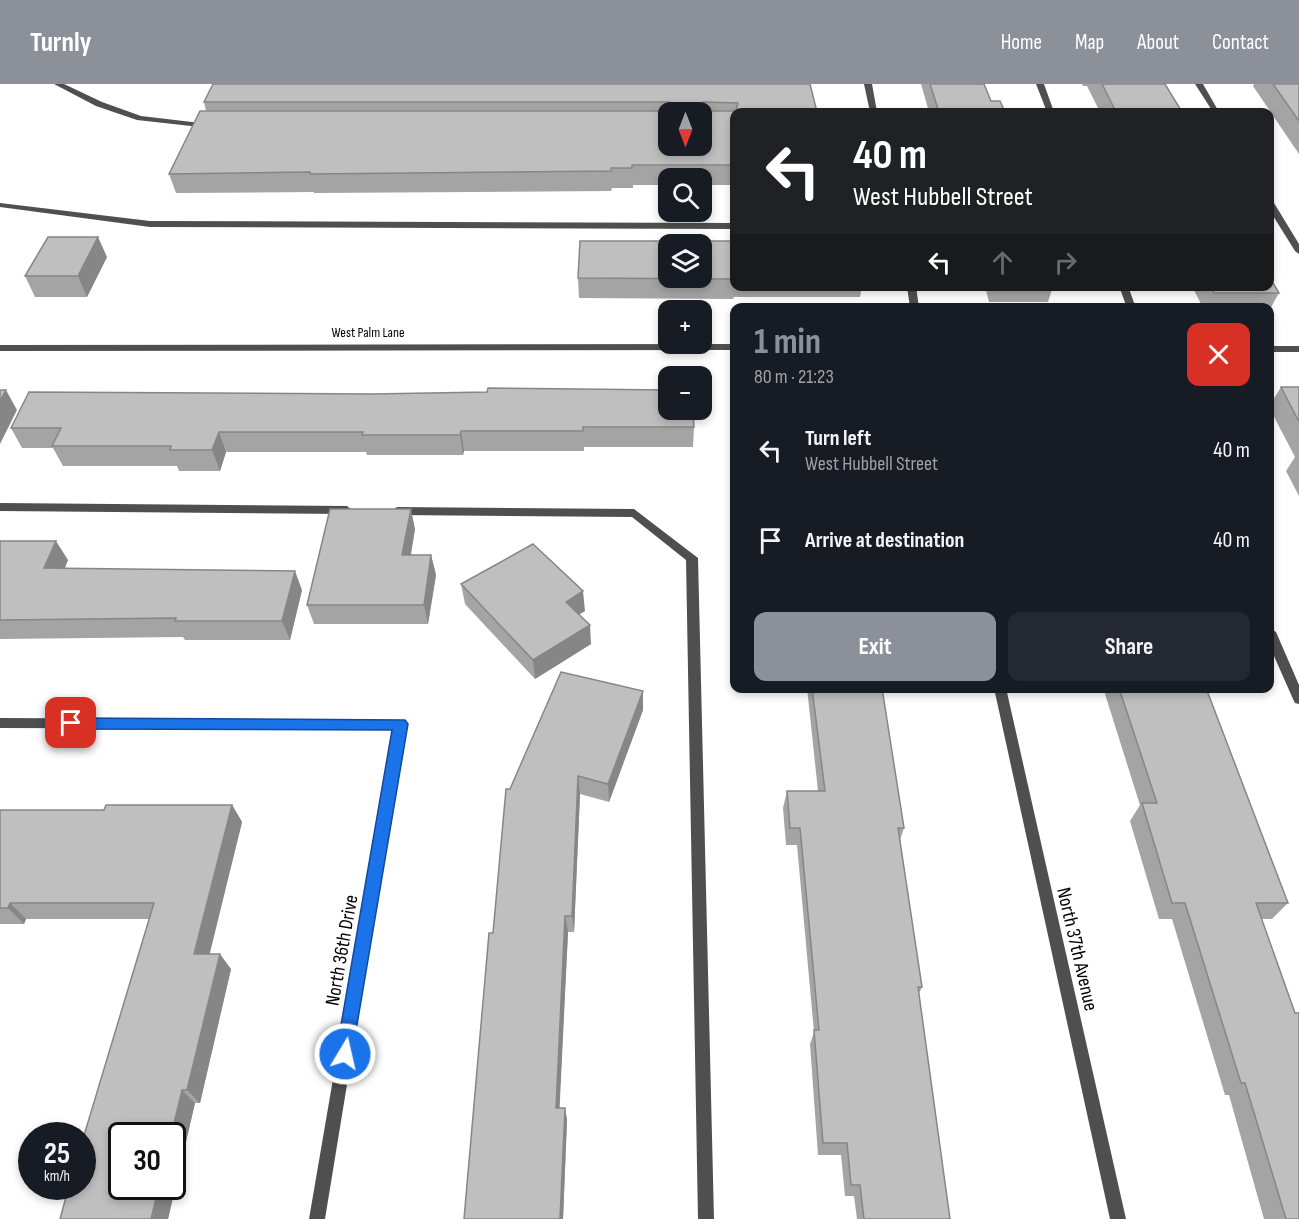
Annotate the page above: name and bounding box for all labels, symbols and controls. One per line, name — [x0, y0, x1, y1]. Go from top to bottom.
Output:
text: Turnly — [30, 26, 91, 59]
text: Home — [1001, 30, 1042, 55]
text: Map — [1075, 30, 1104, 55]
text: About — [1137, 30, 1179, 55]
text: Contact — [1212, 30, 1269, 55]
north arrow — [658, 102, 712, 156]
map controls — [658, 102, 712, 420]
text: 40 m — [853, 130, 927, 181]
icon: left — [754, 132, 832, 210]
button: search — [658, 168, 712, 222]
text: West Hubbell Street — [853, 181, 1033, 213]
button: layers — [658, 234, 712, 288]
icon: left — [923, 246, 956, 279]
icon: ahead — [986, 246, 1019, 279]
icon: right — [1049, 246, 1082, 279]
button: + — [658, 300, 712, 354]
text: 1 min — [754, 321, 821, 364]
button: close — [1187, 323, 1250, 386]
street label: West Palm Lane — [331, 324, 405, 341]
text: 80 m · 21:23 — [754, 365, 834, 389]
button: − — [658, 366, 712, 420]
text: Turn left — [805, 425, 871, 452]
icon: left — [754, 434, 787, 467]
text: 40 m — [1213, 437, 1250, 464]
text: West Hubbell Street — [805, 452, 938, 476]
icon: arrive — [754, 524, 787, 557]
text: Arrive at destination — [805, 527, 964, 554]
text: 40 m — [1213, 527, 1250, 554]
button: Exit — [754, 612, 996, 681]
button: Share — [1008, 612, 1250, 681]
pin — [45, 697, 96, 748]
icon: arrive — [54, 706, 87, 739]
street label: North 37th Avenue — [1051, 885, 1103, 1013]
street label: North 36th Drive — [320, 893, 364, 1008]
position arrow — [313, 1022, 377, 1086]
speed limit sign: 30 — [108, 1122, 186, 1200]
text: 25 — [44, 1136, 70, 1172]
text: km/h — [44, 1167, 70, 1186]

